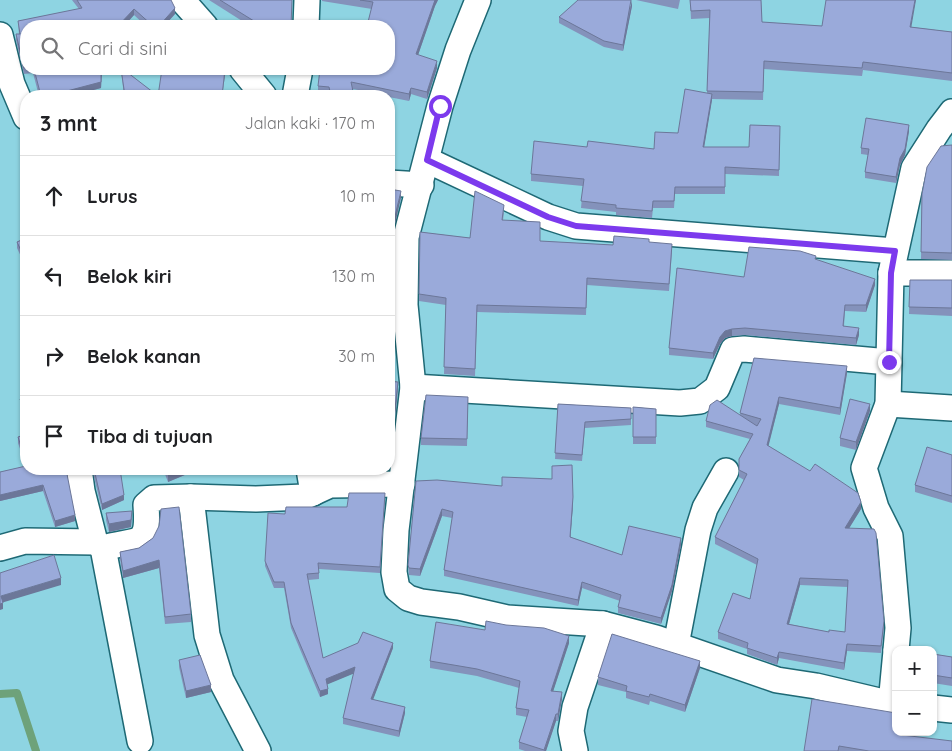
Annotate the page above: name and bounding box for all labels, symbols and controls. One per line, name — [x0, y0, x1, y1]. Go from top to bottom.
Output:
search box — [20, 20, 395, 75]
icon: search — [38, 34, 66, 62]
text: Cari di sini — [78, 36, 167, 60]
route start — [429, 95, 452, 118]
text: 3 mnt — [40, 110, 98, 136]
text: Jalan kaki · 170 m — [245, 113, 375, 133]
icon: ahead — [40, 182, 68, 210]
text: Lurus — [87, 184, 137, 208]
text: 10 m — [341, 186, 375, 206]
icon: left — [40, 262, 68, 290]
text: Belok kiri — [87, 264, 172, 288]
text: 130 m — [332, 266, 375, 286]
icon: right — [40, 342, 68, 370]
text: Belok kanan — [87, 344, 201, 368]
text: 30 m — [338, 346, 375, 366]
route end — [878, 351, 901, 374]
icon: arrive — [40, 422, 68, 450]
text: Tiba di tujuan — [87, 424, 213, 448]
map controls — [892, 646, 937, 736]
button: + — [892, 646, 937, 691]
button: − — [892, 691, 937, 736]

